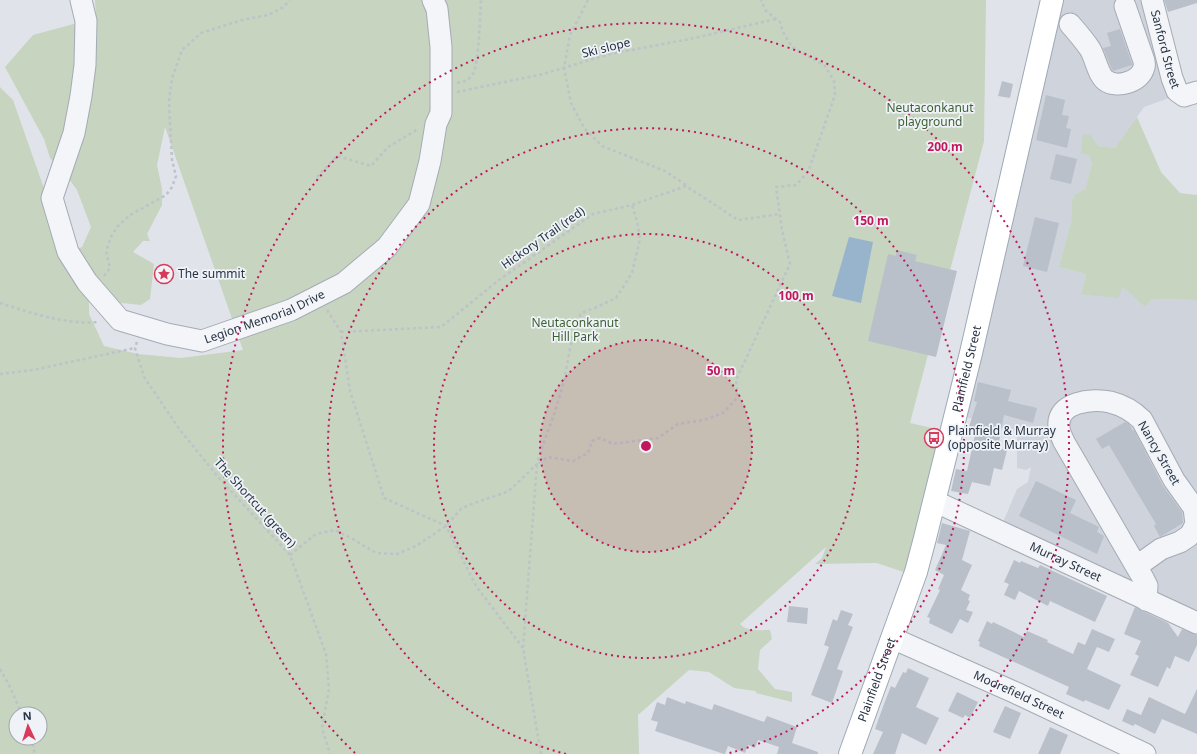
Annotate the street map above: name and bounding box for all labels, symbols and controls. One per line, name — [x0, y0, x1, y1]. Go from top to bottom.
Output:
street label: Sanford Street — [1147, 8, 1185, 92]
street label: Ski slope — [580, 33, 632, 62]
park label: Neutaconkanut playground — [886, 99, 974, 130]
text: 200 m — [927, 138, 963, 155]
street label: Hickory Trail (red) — [497, 202, 588, 273]
text: 150 m — [853, 212, 889, 229]
place icon: The summit — [153, 263, 175, 285]
place label: The summit — [178, 265, 246, 282]
street label: Legion Memorial Drive — [202, 285, 328, 348]
text: 100 m — [778, 287, 814, 304]
park label: Neutaconkanut Hill Park — [531, 314, 619, 345]
street label: Plainfield Street — [948, 323, 985, 414]
text: 50 m — [707, 362, 735, 379]
street label: Nancy Street — [1134, 417, 1185, 489]
place label: Plainfield & Murray (opposite Murray) — [948, 422, 1057, 453]
bus stop icon: Plainfield & Murray (opposite Murray) — [923, 427, 945, 449]
centre of rings — [639, 439, 653, 453]
street label: The Shortcut (green) — [210, 454, 301, 552]
street label: Murray Street — [1027, 538, 1105, 586]
street label: Plainfield Street — [853, 634, 900, 724]
street label: Moorefield Street — [971, 666, 1068, 723]
north arrow — [8, 706, 48, 746]
text: N — [22, 708, 32, 723]

